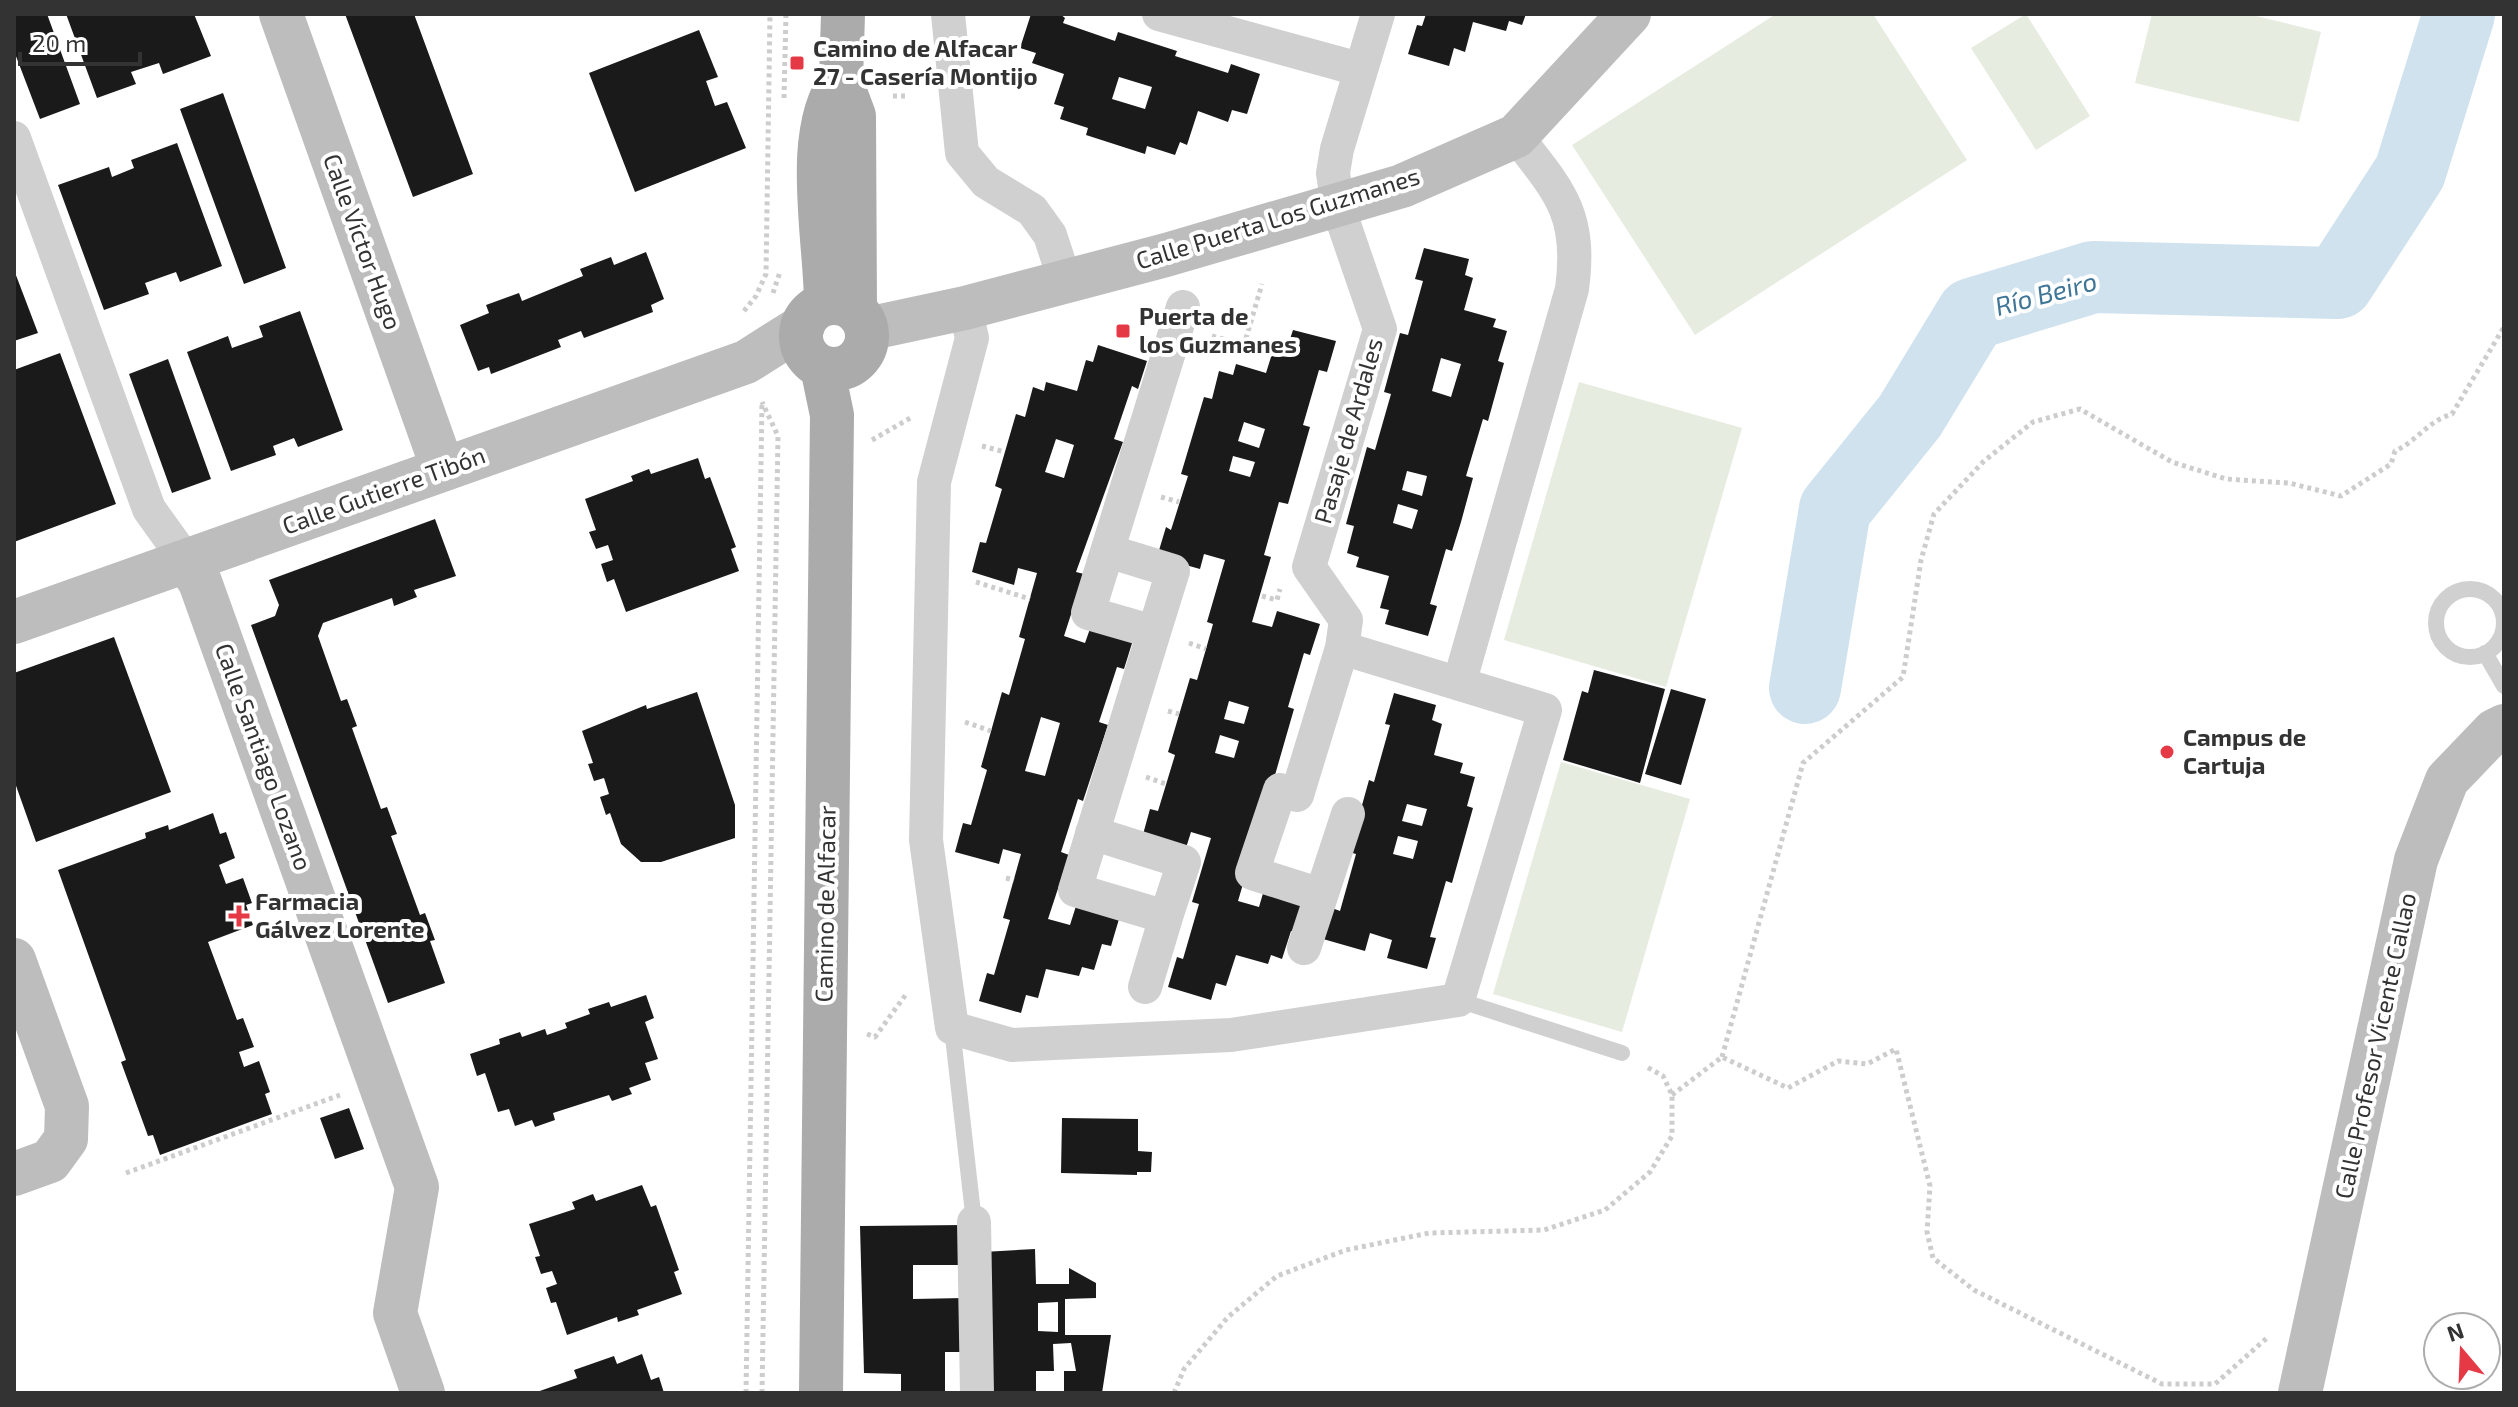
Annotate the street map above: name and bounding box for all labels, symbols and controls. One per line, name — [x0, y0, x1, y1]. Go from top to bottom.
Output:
scale bar — [20, 16, 140, 66]
text: 20 m — [32, 28, 86, 57]
place label: Camino de Alfacar 27 - Casería Montijo — [813, 33, 1038, 90]
marker: Camino de Alfacar 27 - Casería Montijo — [788, 54, 806, 72]
street label: Calle Víctor Hugo — [318, 150, 409, 333]
street label: Calle Puerta Los Guzmanes — [1132, 161, 1423, 275]
water label: Río Beiro — [1991, 264, 2100, 321]
place label: Puerta de los Guzmanes — [1139, 301, 1297, 358]
marker: Puerta de los Guzmanes — [1114, 322, 1132, 340]
street label: Pasaje de Ardales — [1307, 334, 1388, 527]
street label: Calle Gutierre Tibón — [278, 439, 489, 540]
street label: Calle Santiago Lozano — [210, 639, 319, 874]
place label: Campus de Cartuja — [2183, 722, 2306, 779]
marker: Campus de Cartuja — [2158, 743, 2176, 761]
street label: Camino de Alfacar — [808, 805, 841, 1003]
place label: Farmacia Gálvez Lorente — [255, 886, 425, 943]
street label: Calle Profesor Vicente Callao — [2328, 890, 2421, 1201]
marker: Farmacia Gálvez Lorente — [230, 907, 248, 925]
north arrow — [2422, 1311, 2502, 1391]
text: N — [2443, 1316, 2467, 1346]

